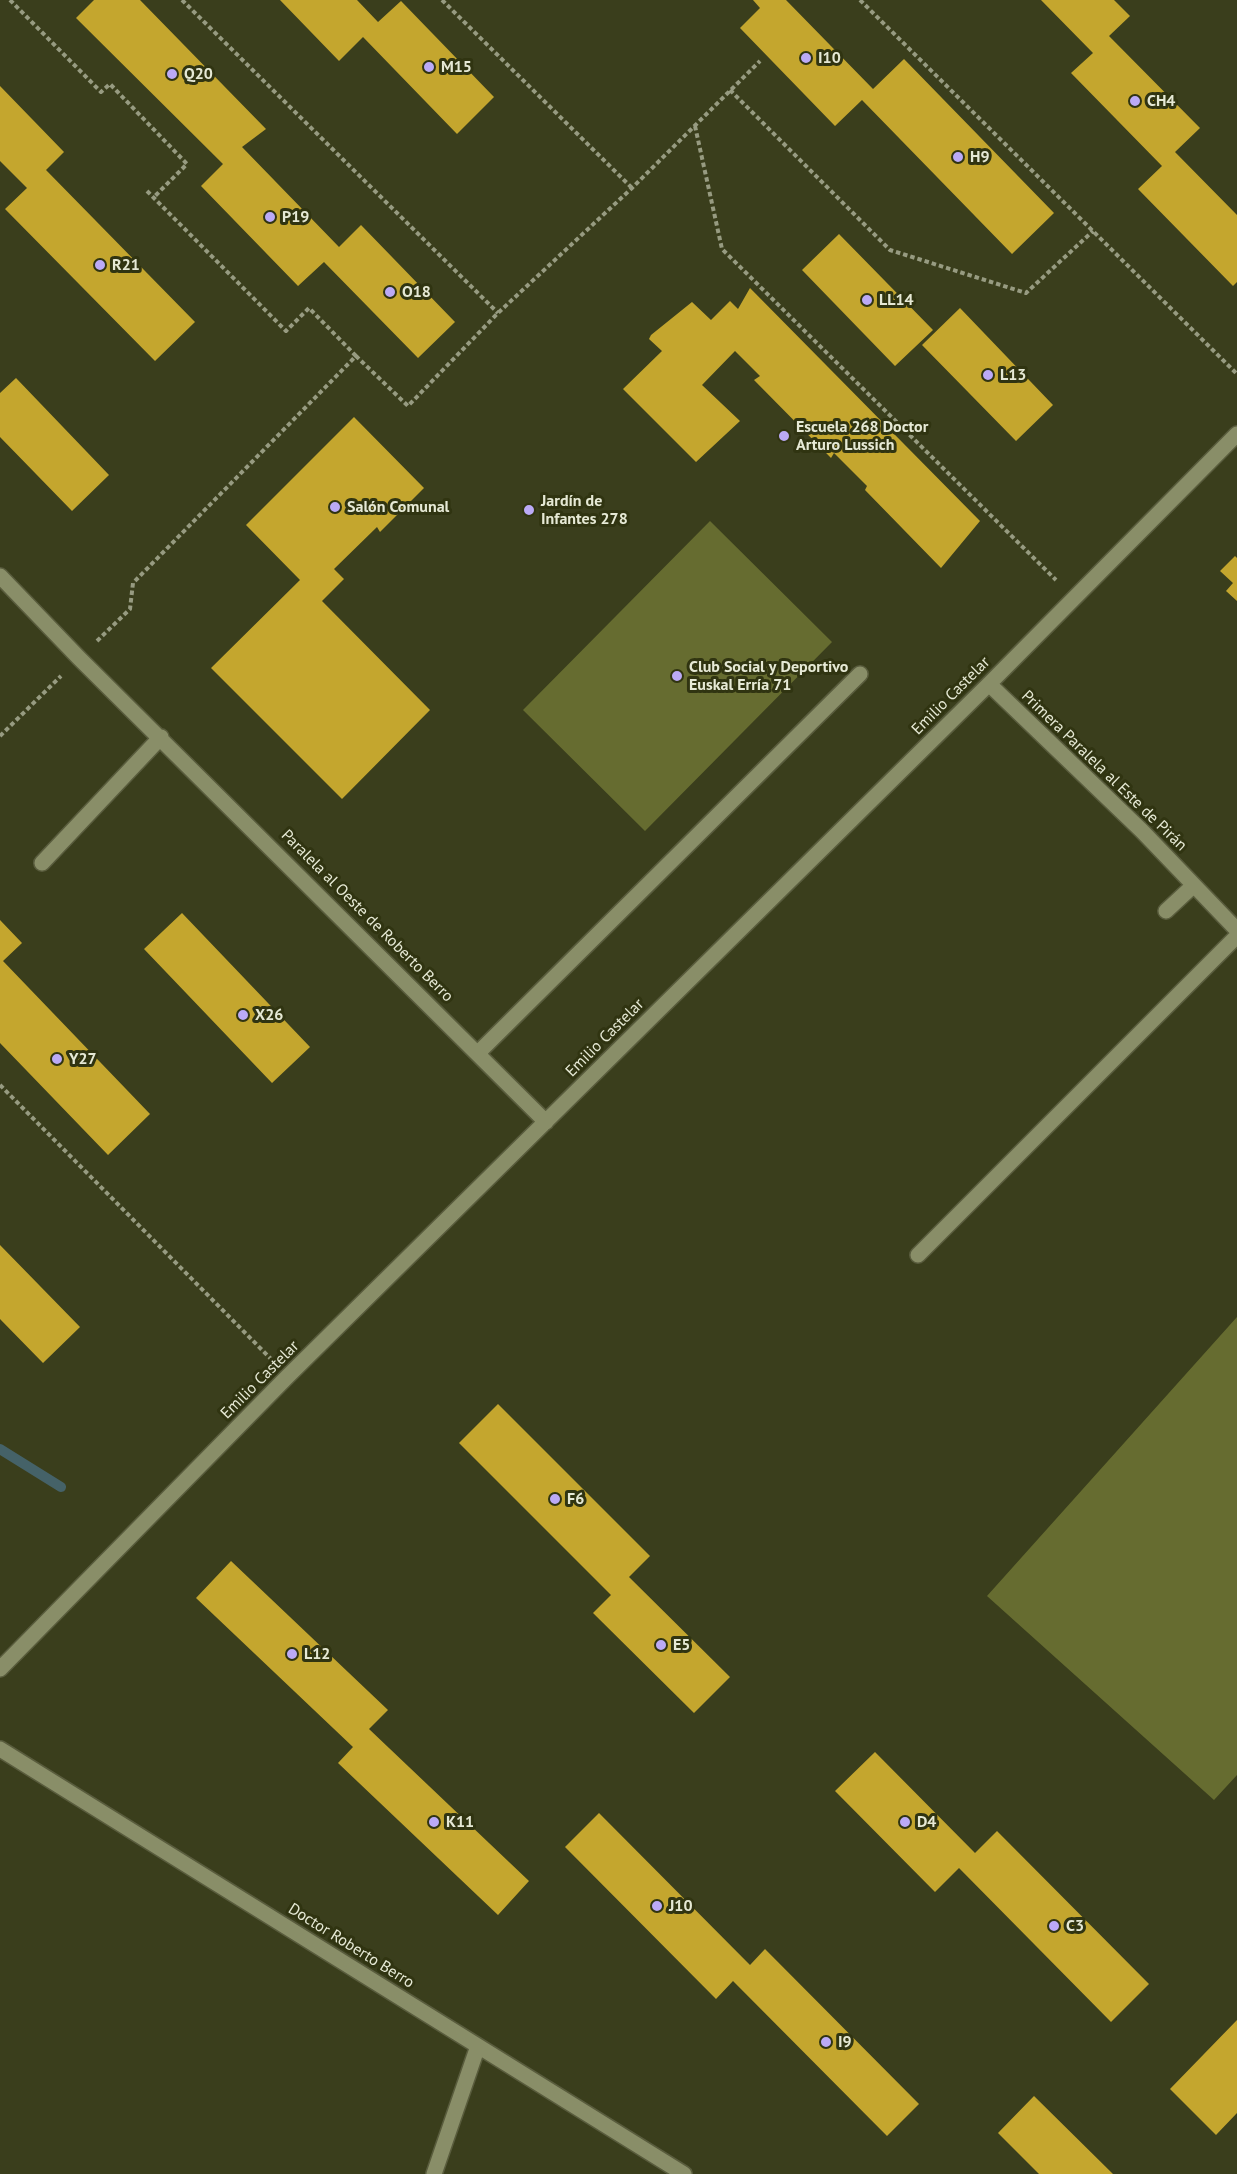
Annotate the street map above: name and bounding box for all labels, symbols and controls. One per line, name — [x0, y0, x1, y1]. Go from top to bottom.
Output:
place label: I10 — [818, 48, 841, 68]
marker: I10 — [799, 51, 813, 65]
place label: M15 — [441, 57, 472, 77]
marker: M15 — [422, 60, 436, 74]
place label: Q20 — [184, 64, 213, 84]
marker: Q20 — [165, 67, 179, 81]
place label: CH4 — [1147, 91, 1175, 111]
marker: CH4 — [1128, 94, 1142, 108]
place label: H9 — [970, 147, 989, 167]
marker: H9 — [951, 150, 965, 164]
place label: P19 — [282, 207, 309, 227]
marker: P19 — [263, 210, 277, 224]
place label: R21 — [112, 255, 140, 275]
marker: R21 — [93, 258, 107, 272]
place label: O18 — [402, 282, 431, 302]
marker: O18 — [383, 285, 397, 299]
place label: LL14 — [879, 290, 914, 310]
marker: LL14 — [860, 293, 874, 307]
place label: L13 — [1000, 365, 1026, 385]
marker: L13 — [981, 368, 995, 382]
place label: Escuela 268 Doctor Arturo Lussich — [796, 417, 928, 455]
marker: Escuela 268 Doctor Arturo Lussich — [777, 429, 791, 443]
place label: Jardín de Infantes 278 — [541, 491, 628, 529]
place label: Salón Comunal — [347, 497, 449, 517]
marker: Salón Comunal — [328, 500, 342, 514]
marker: Jardín de Infantes 278 — [522, 503, 536, 517]
street label: Emilio Castelar — [908, 653, 994, 739]
place label: Club Social y Deportivo Euskal Erría 71 — [689, 657, 848, 695]
marker: Club Social y Deportivo Euskal Erría 71 — [670, 669, 684, 683]
street label: Primera Paralela al Este de Pirán — [1017, 687, 1191, 855]
street label: Paralela al Oeste de Roberto Berro — [277, 826, 457, 1006]
street label: Emilio Castelar — [562, 995, 648, 1081]
place label: X26 — [255, 1005, 283, 1025]
marker: X26 — [236, 1008, 250, 1022]
place label: Y27 — [69, 1049, 97, 1069]
marker: Y27 — [50, 1052, 64, 1066]
street label: Emilio Castelar — [217, 1337, 303, 1423]
place label: F6 — [567, 1489, 584, 1509]
marker: F6 — [548, 1492, 562, 1506]
place label: E5 — [673, 1635, 690, 1655]
marker: E5 — [654, 1638, 668, 1652]
place label: L12 — [304, 1644, 330, 1664]
marker: L12 — [285, 1647, 299, 1661]
place label: K11 — [446, 1812, 474, 1832]
place label: D4 — [917, 1812, 936, 1832]
marker: K11 — [427, 1815, 441, 1829]
marker: D4 — [898, 1815, 912, 1829]
place label: J10 — [669, 1896, 692, 1916]
street label: Doctor Roberto Berro — [285, 1899, 417, 1993]
marker: J10 — [650, 1899, 664, 1913]
place label: C3 — [1066, 1916, 1084, 1936]
marker: C3 — [1047, 1919, 1061, 1933]
place label: I9 — [838, 2032, 852, 2052]
marker: I9 — [819, 2035, 833, 2049]

